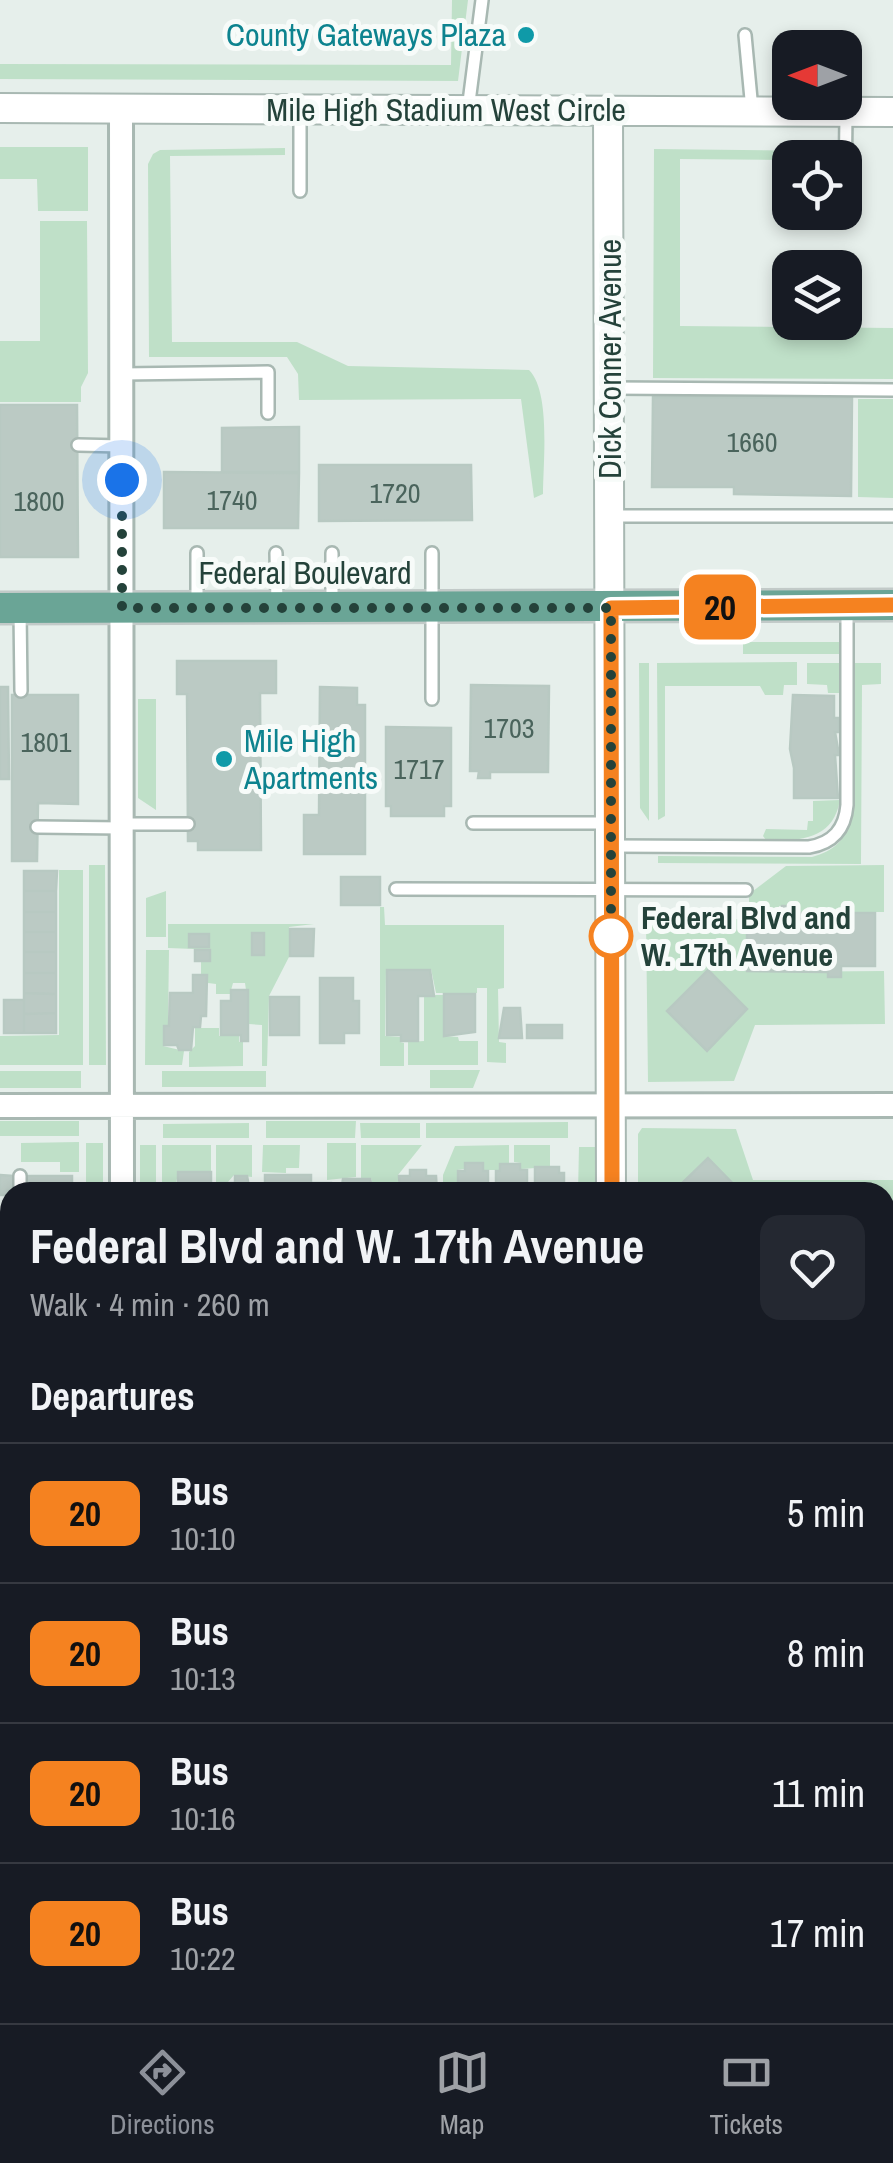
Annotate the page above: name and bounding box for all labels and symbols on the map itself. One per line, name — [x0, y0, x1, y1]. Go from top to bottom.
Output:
place label: County Gateways Plaza — [226, 13, 506, 56]
marker: County Gateways Plaza — [515, 24, 537, 46]
north arrow — [772, 30, 862, 120]
street label: Mile High Stadium West Circle — [266, 88, 626, 131]
street label: Dick Conner Avenue — [588, 239, 631, 479]
house number: 1660 — [726, 423, 778, 461]
your location — [97, 455, 147, 505]
house number: 1720 — [369, 474, 421, 512]
house number: 1740 — [206, 481, 258, 519]
house number: 1800 — [13, 482, 65, 520]
street label: Federal Boulevard — [198, 551, 412, 594]
line badge: 20 — [675, 574, 765, 640]
house number: 1703 — [483, 709, 535, 747]
place label: Mile High Apartments — [243, 719, 378, 799]
house number: 1801 — [20, 723, 72, 761]
marker: Mile High Apartments — [213, 748, 235, 770]
house number: 1717 — [393, 750, 445, 788]
place label: Federal Blvd and W. 17th Avenue — [641, 896, 851, 976]
marker: Federal Blvd and W. 17th Avenue — [590, 915, 632, 957]

